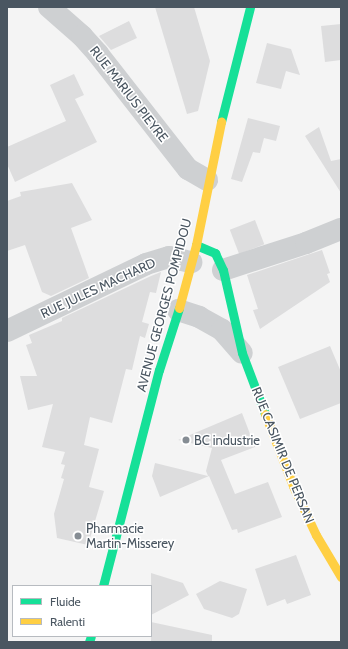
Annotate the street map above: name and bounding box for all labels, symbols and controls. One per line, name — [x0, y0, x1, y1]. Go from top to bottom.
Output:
street label: RUE MARIUS PIEYRE — [87, 43, 171, 145]
street label: AVENUE GEORGES POMPIDOU — [133, 217, 195, 393]
street label: RUE JULES MACHARD — [38, 254, 158, 322]
street label: RUE CASIMIR DE PERSAN — [248, 385, 318, 525]
place label: BC industrie — [194, 432, 260, 448]
marker: BC industrie — [181, 435, 191, 445]
place label: Pharmacie Martin-Misserey — [86, 521, 174, 552]
marker: Pharmacie Martin-Misserey — [73, 531, 83, 541]
legend — [12, 585, 152, 637]
text: Fluide — [50, 594, 81, 609]
text: Ralenti — [50, 614, 85, 629]

